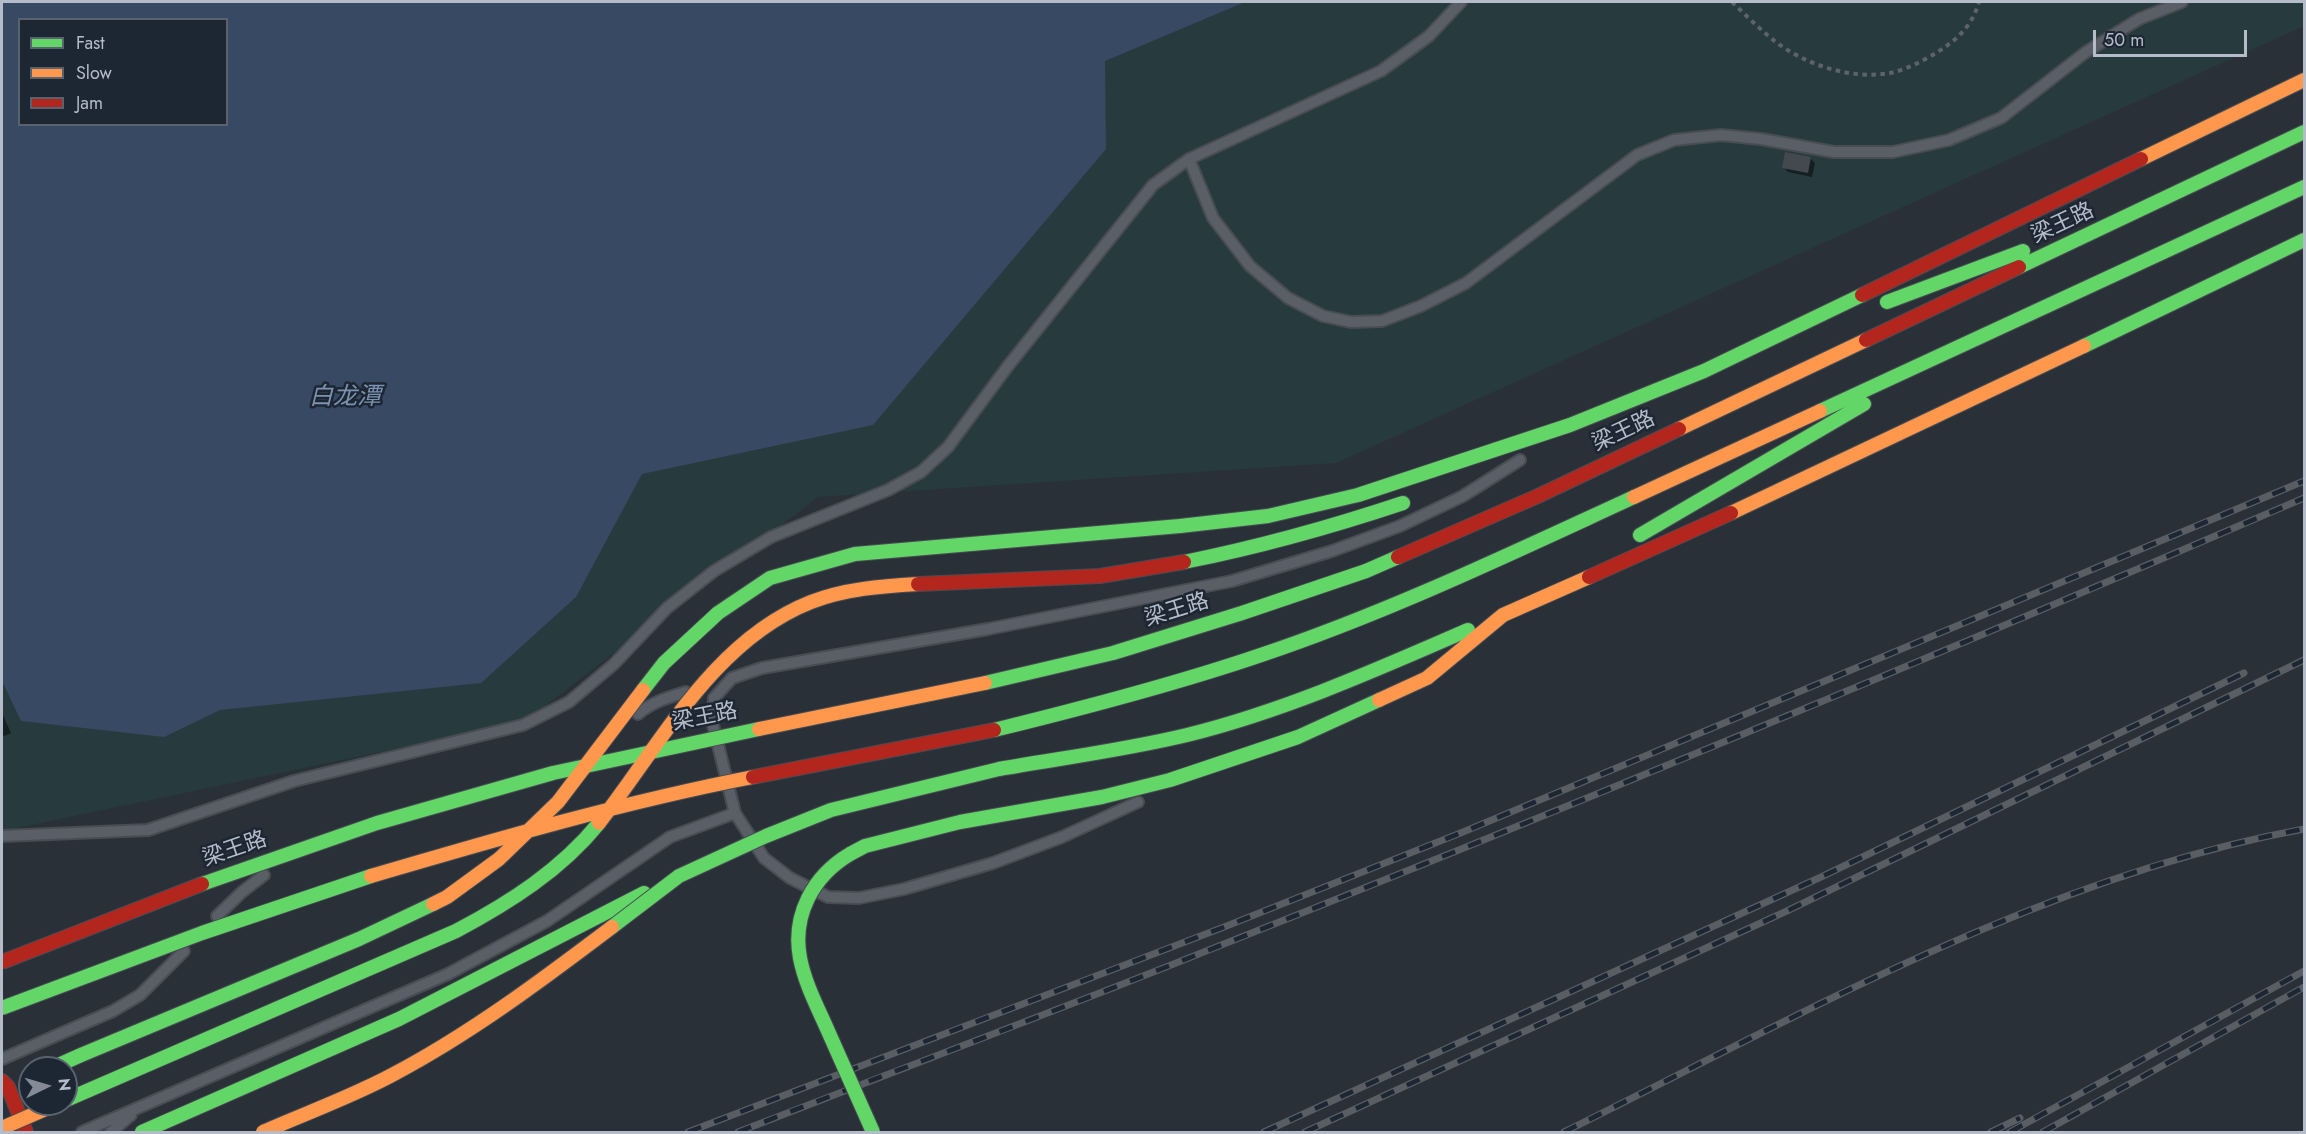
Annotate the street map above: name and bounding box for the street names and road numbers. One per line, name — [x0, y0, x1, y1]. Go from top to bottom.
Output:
street label: 梁王路 — [2028, 198, 2098, 250]
street label: 梁王路 — [1589, 406, 1659, 458]
street label: 梁王路 — [1142, 589, 1212, 633]
street label: 梁王路 — [670, 699, 740, 737]
street label: 梁王路 — [200, 827, 270, 873]

